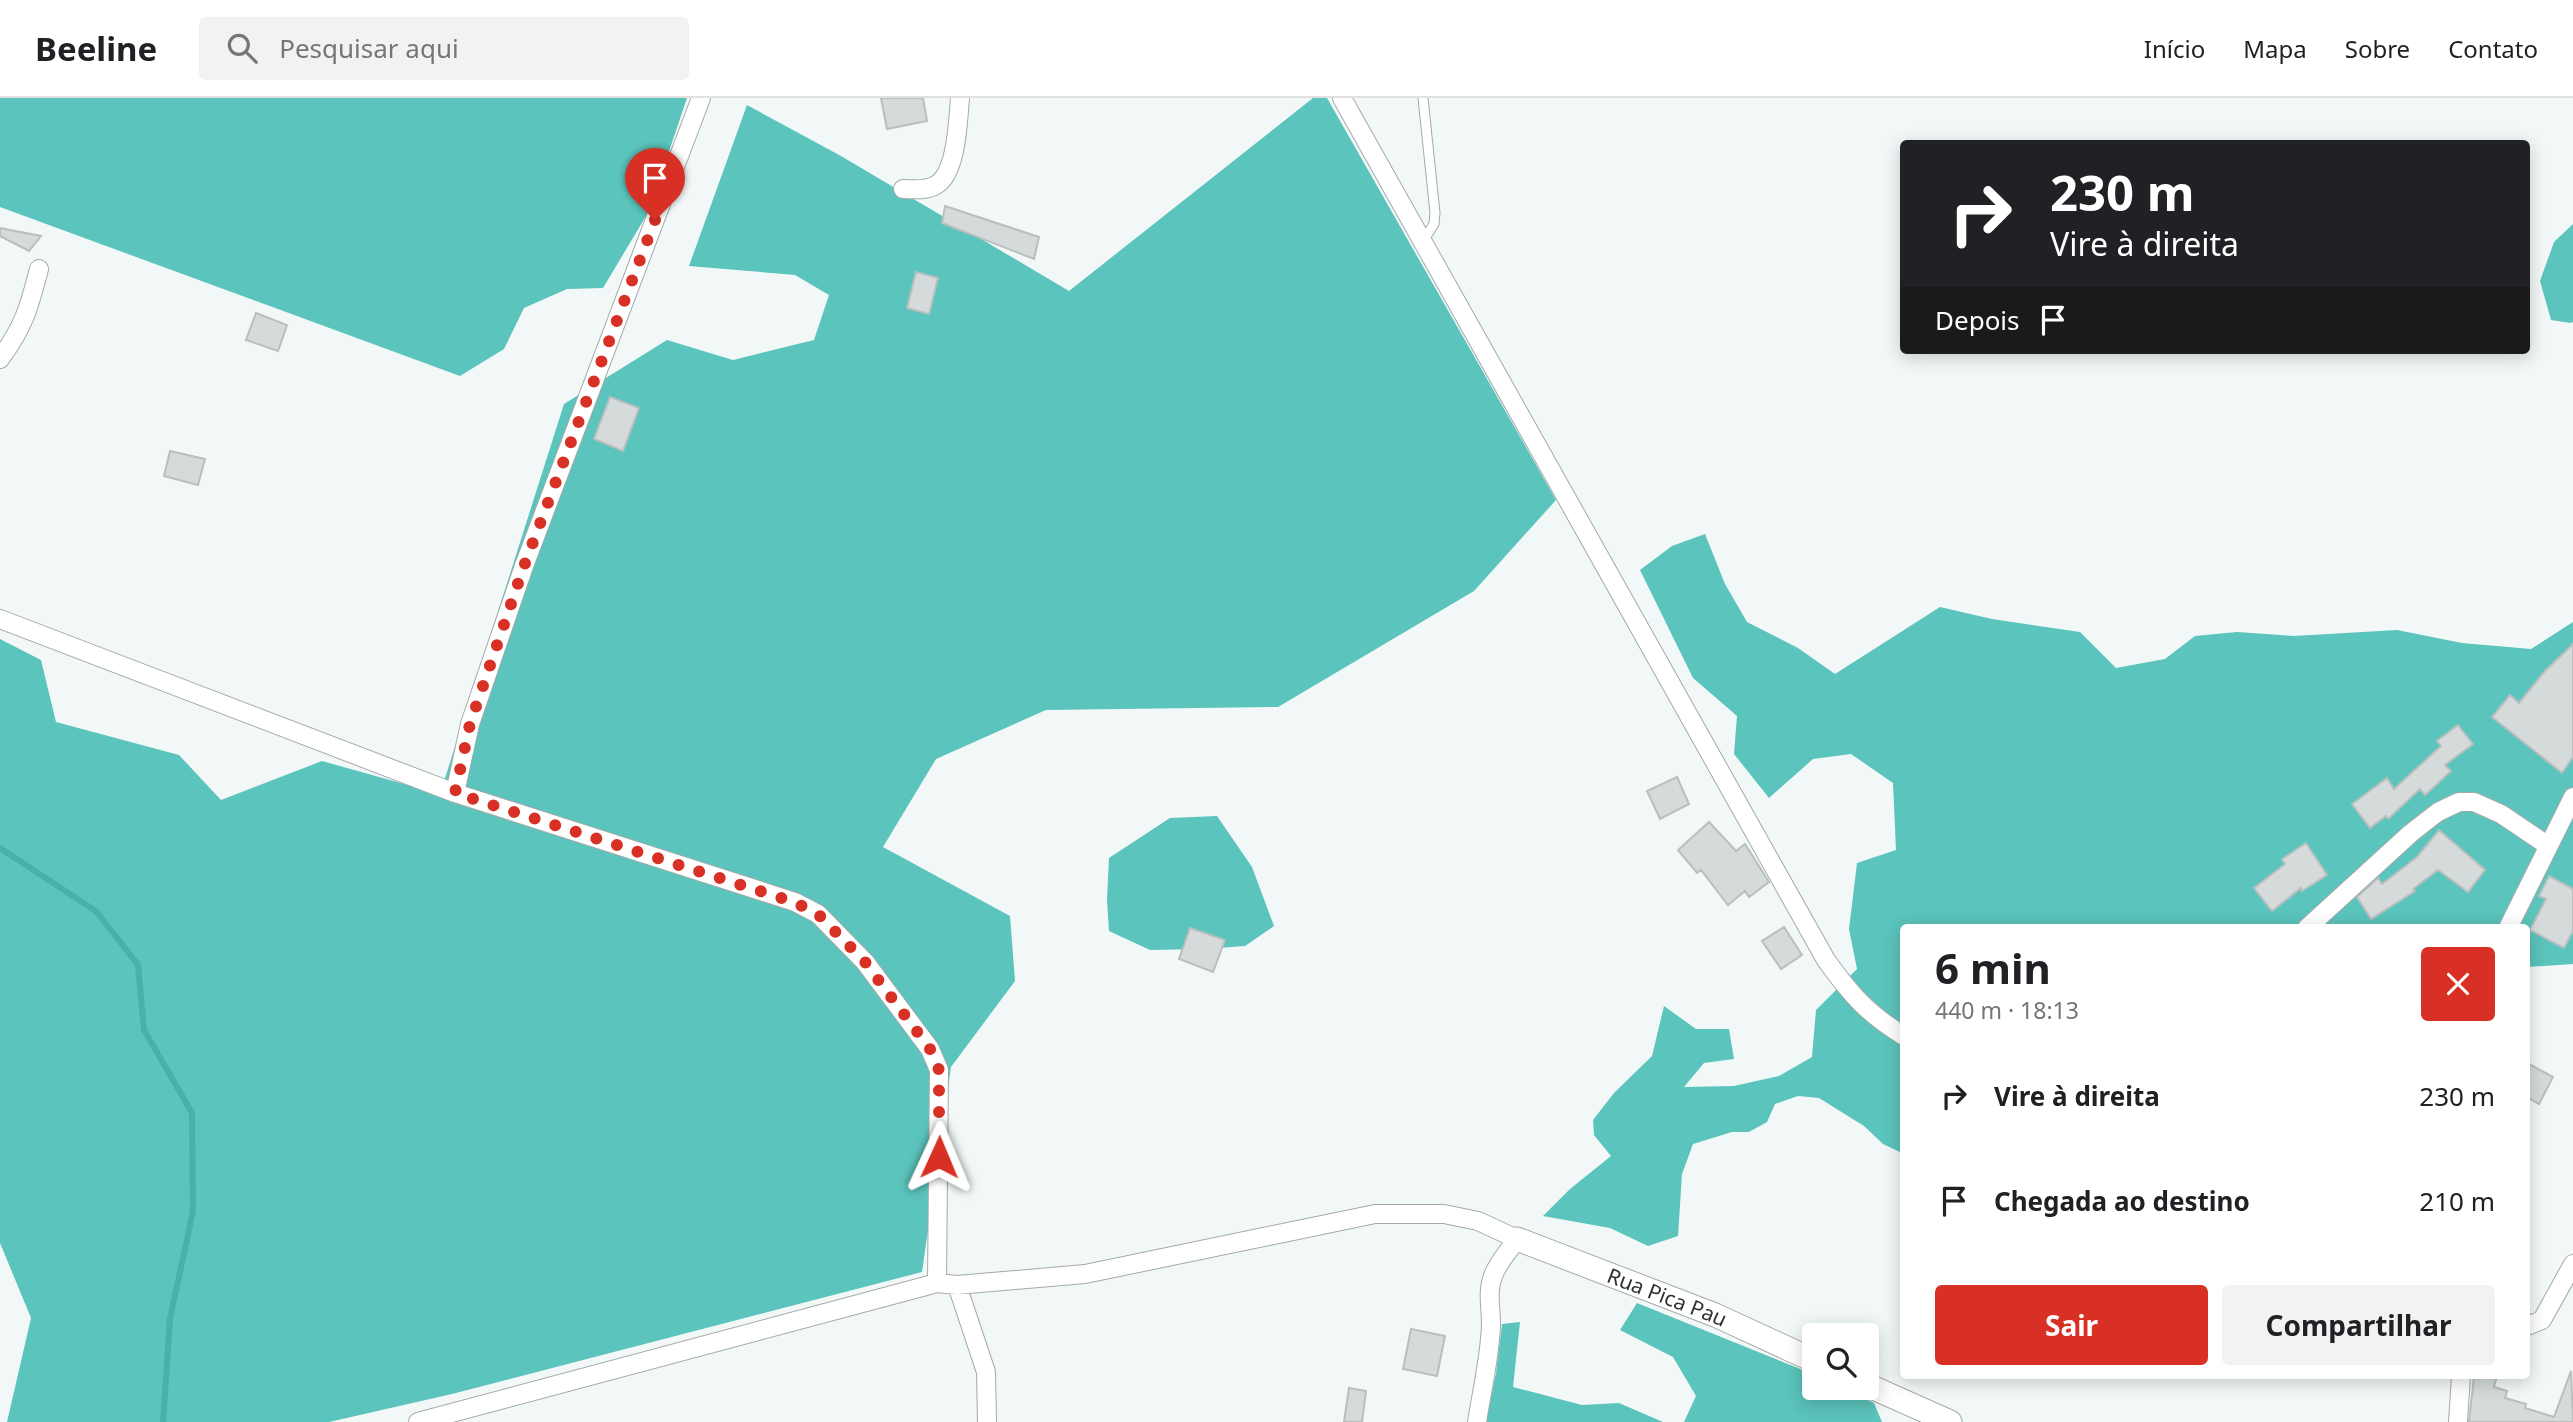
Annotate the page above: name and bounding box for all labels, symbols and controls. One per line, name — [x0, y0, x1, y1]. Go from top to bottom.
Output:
search box — [199, 17, 689, 80]
text: Beeline — [35, 26, 157, 71]
icon: search — [223, 29, 261, 67]
text: Pesquisar aqui — [279, 30, 459, 66]
text: Início — [2144, 32, 2205, 65]
text: Mapa — [2243, 32, 2307, 65]
text: Sobre — [2345, 32, 2410, 65]
text: Contato — [2448, 32, 2538, 65]
pin — [625, 148, 685, 220]
icon: arrive — [636, 159, 674, 197]
text: 230 m — [2050, 159, 2195, 225]
icon: right — [1935, 168, 2026, 259]
text: Vire à direita — [2050, 222, 2239, 265]
icon: arrive — [2034, 301, 2072, 339]
text: Depois — [1935, 302, 2020, 338]
text: 6 min — [1935, 939, 2051, 996]
button: close — [2421, 947, 2495, 1021]
text: 440 m · 18:13 — [1935, 994, 2079, 1026]
icon: right — [1935, 1077, 1973, 1115]
text: Vire à direita — [1994, 1078, 2160, 1114]
text: 230 m — [2419, 1078, 2495, 1114]
position arrow — [902, 1120, 976, 1194]
icon: arrive — [1935, 1182, 1973, 1220]
text: Chegada ao destino — [1994, 1183, 2250, 1219]
text: 210 m — [2419, 1183, 2495, 1219]
street label: Rua Pica Pau — [1603, 1261, 1732, 1333]
button: Sair — [1935, 1285, 2208, 1365]
button: Compartilhar — [2222, 1285, 2495, 1365]
map controls — [1802, 1323, 1879, 1400]
button: search — [1802, 1323, 1879, 1400]

